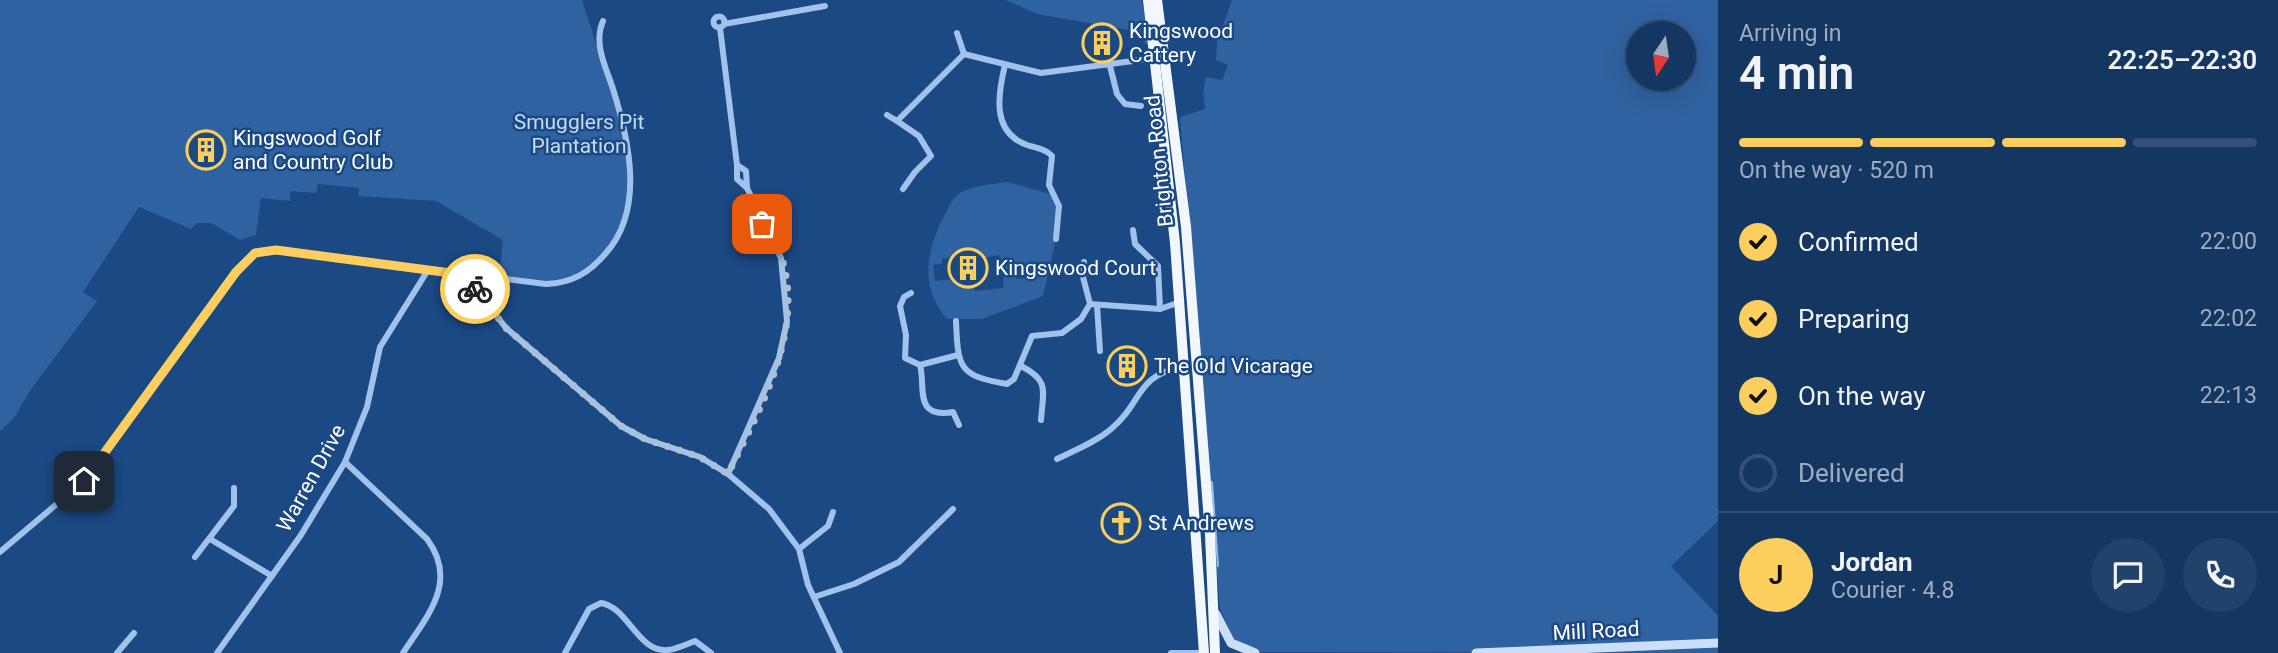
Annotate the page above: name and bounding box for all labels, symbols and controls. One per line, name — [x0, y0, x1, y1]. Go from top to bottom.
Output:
place label: Kingswood Cattery — [1129, 19, 1233, 67]
text: Arriving in — [1739, 20, 1842, 47]
north arrow — [1626, 21, 1696, 91]
map controls — [1626, 21, 1696, 91]
building icon: Kingswood Cattery — [1081, 22, 1123, 64]
text: 22:25–22:30 — [2107, 45, 2257, 75]
text: 4 min — [1739, 46, 1854, 100]
street label: Brighton Road — [1140, 94, 1178, 228]
park label: Smugglers Pit Plantation — [514, 110, 644, 158]
place label: Kingswood Golf and Country Club — [233, 126, 393, 174]
building icon: Kingswood Golf and Country Club — [185, 129, 227, 171]
text: On the way · 520 m — [1739, 157, 1934, 184]
pin — [732, 194, 792, 254]
icon: bag — [743, 205, 781, 243]
icon: check — [1739, 223, 1777, 261]
text: Confirmed — [1798, 227, 1919, 257]
text: 22:00 — [2200, 228, 2257, 255]
building icon: Kingswood Court — [947, 247, 989, 289]
courier — [440, 254, 510, 324]
place label: Kingswood Court — [995, 256, 1156, 280]
icon: bike — [456, 270, 494, 308]
icon: check — [1739, 300, 1777, 338]
text: Preparing — [1798, 304, 1910, 334]
text: 22:02 — [2200, 305, 2257, 332]
building icon: The Old Vicarage — [1106, 345, 1148, 387]
place label: The Old Vicarage — [1154, 354, 1313, 378]
icon: check — [1739, 377, 1777, 415]
text: On the way — [1798, 381, 1926, 411]
text: 22:13 — [2200, 382, 2257, 409]
street label: Warren Drive — [272, 420, 350, 536]
pin — [54, 451, 114, 511]
text: Delivered — [1798, 458, 1905, 488]
icon: home — [65, 462, 103, 500]
church icon: St Andrews — [1100, 502, 1142, 544]
place label: St Andrews — [1148, 511, 1254, 535]
button: chat — [2091, 538, 2165, 612]
button: phone — [2183, 538, 2257, 612]
text: Jordan — [1831, 547, 1913, 577]
text: J — [1769, 560, 1783, 590]
text: Courier · 4.8 — [1831, 577, 1954, 604]
street label: Mill Road — [1552, 617, 1640, 645]

